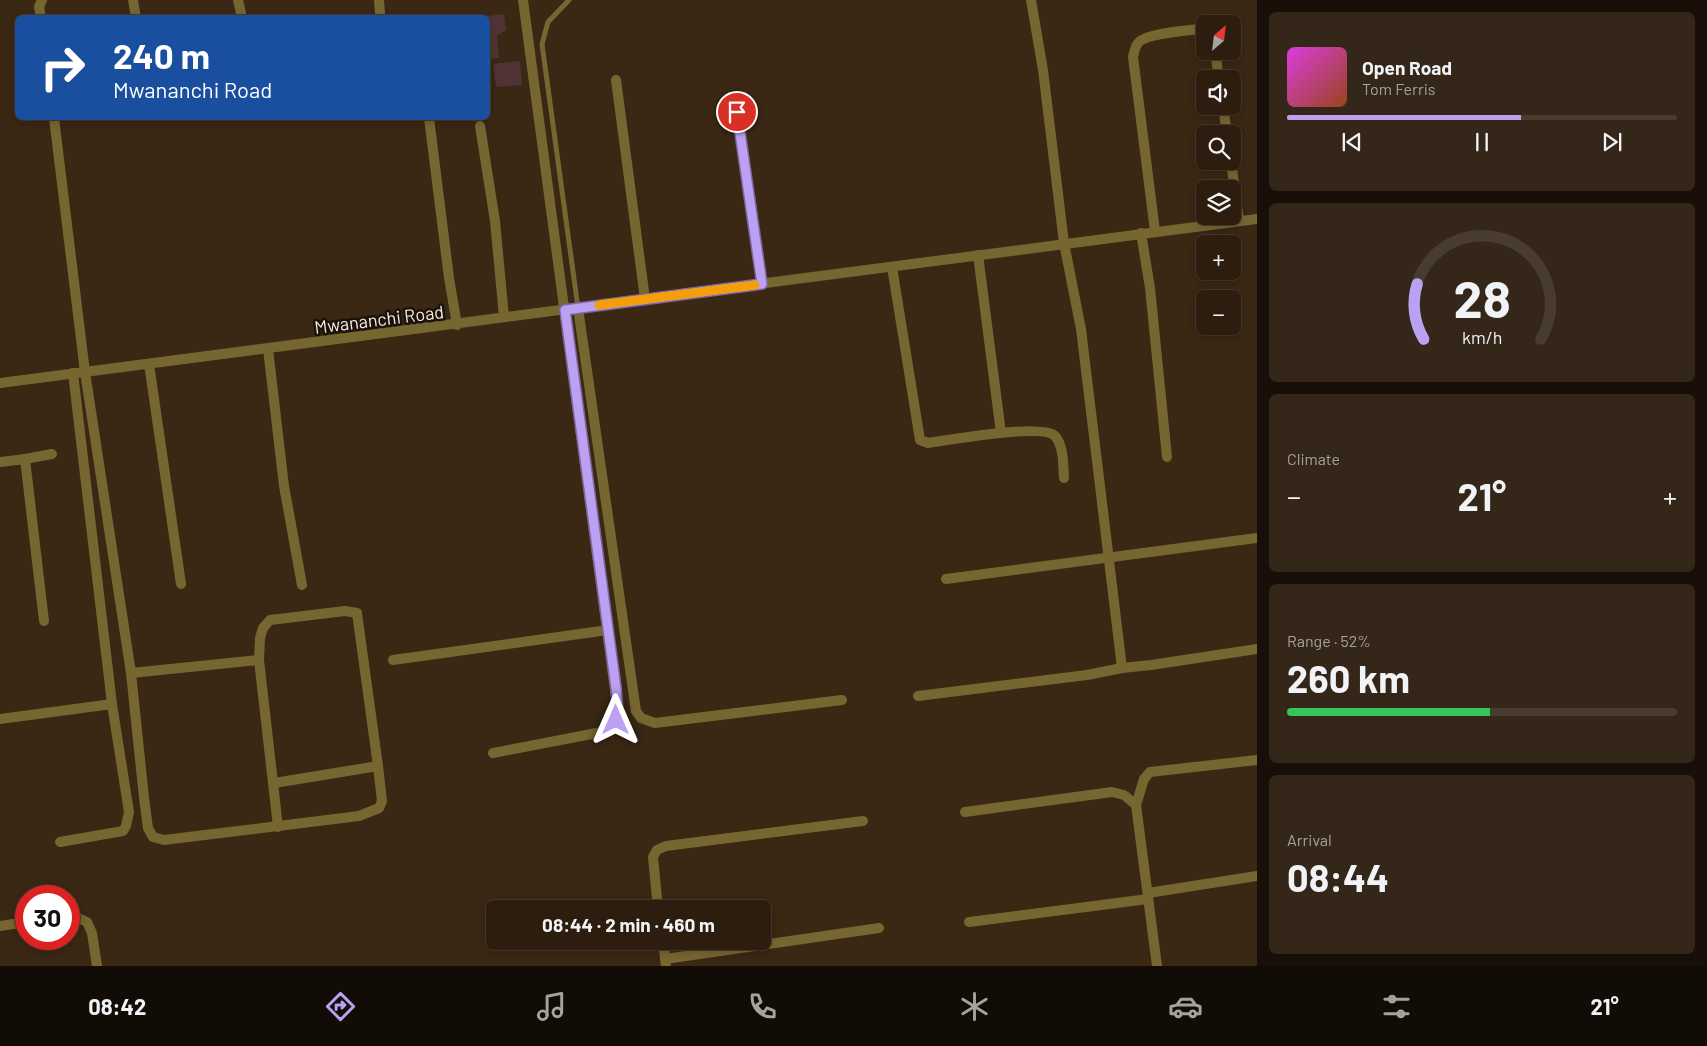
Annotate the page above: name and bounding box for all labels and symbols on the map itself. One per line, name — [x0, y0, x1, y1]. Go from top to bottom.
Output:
north arrow — [1196, 15, 1241, 60]
pin — [716, 91, 758, 133]
street label: Mwananchi Road — [313, 300, 445, 338]
position arrow — [589, 693, 641, 745]
speed limit sign: 30 — [15, 885, 80, 950]

